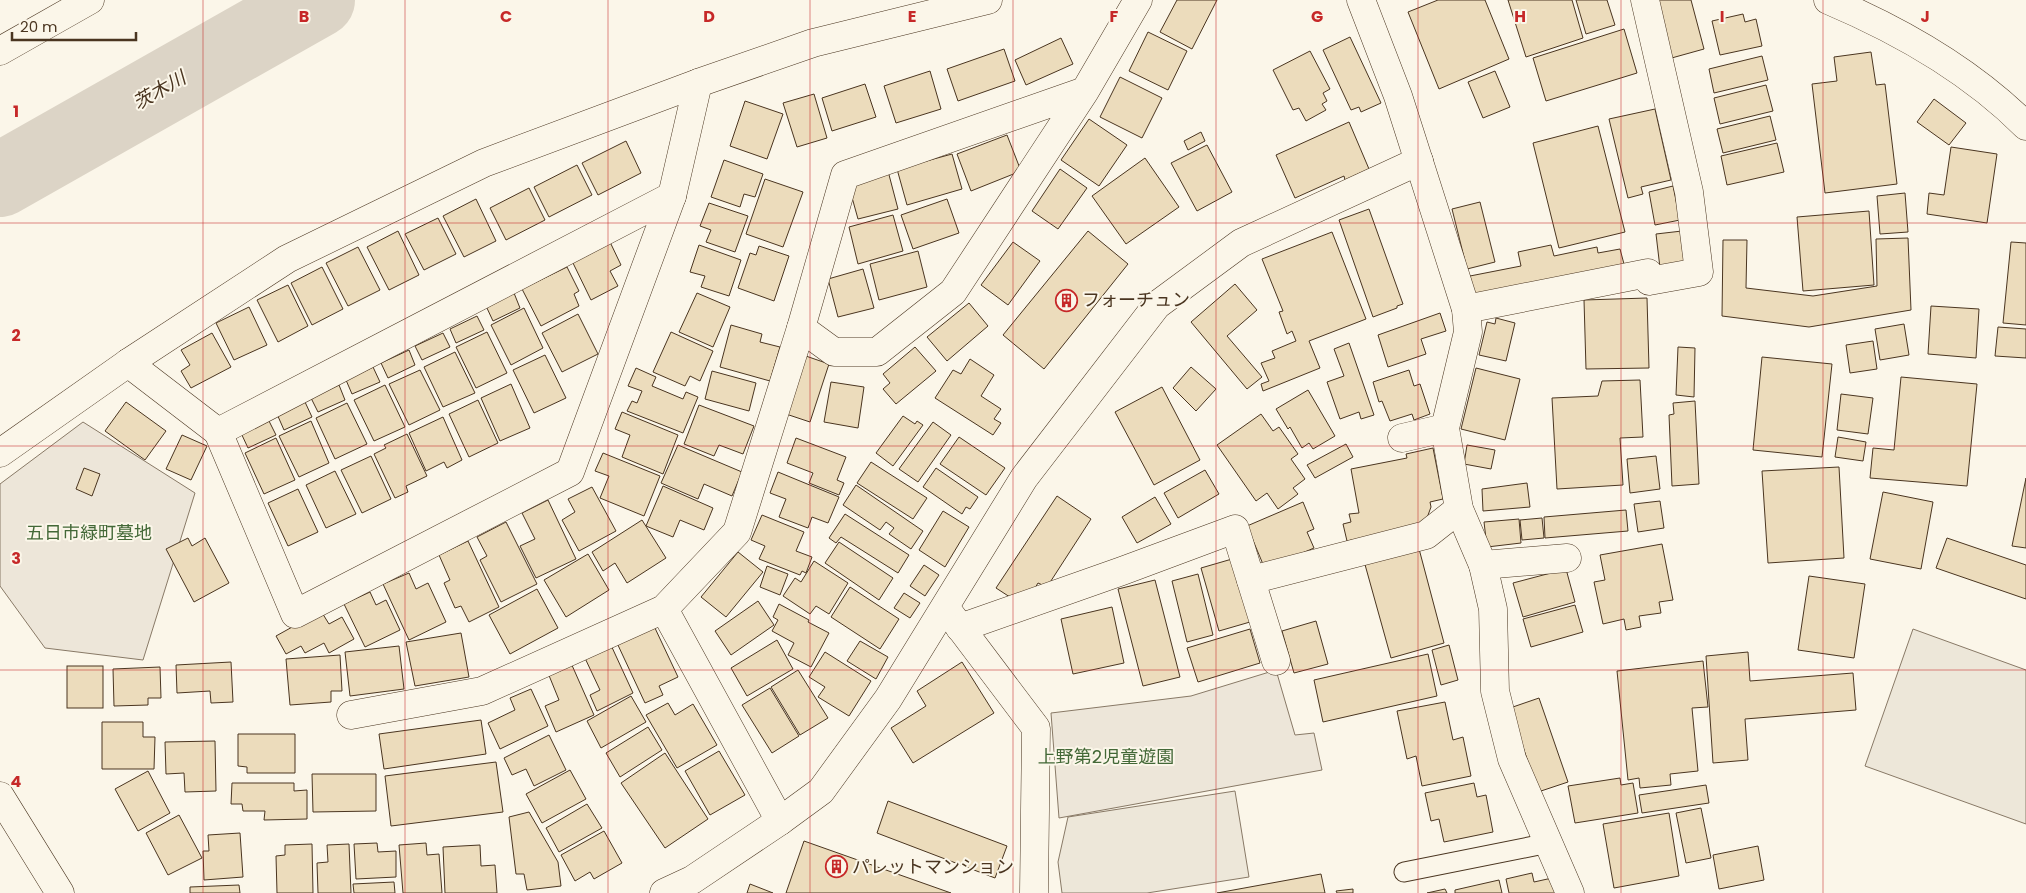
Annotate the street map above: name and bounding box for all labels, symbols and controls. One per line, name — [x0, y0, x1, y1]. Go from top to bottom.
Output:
text: B — [299, 5, 309, 28]
text: C — [500, 5, 512, 28]
text: D — [703, 5, 715, 28]
text: E — [908, 5, 916, 28]
text: F — [1110, 5, 1119, 28]
text: G — [1311, 5, 1323, 28]
text: H — [1514, 5, 1526, 28]
text: I — [1720, 5, 1724, 28]
text: J — [1920, 5, 1930, 28]
scale bar — [12, 10, 136, 42]
text: 20 m — [20, 16, 58, 37]
water label: 茨木川 — [128, 63, 192, 116]
text: 1 — [13, 100, 19, 123]
place label: フォーチュン — [1082, 287, 1190, 312]
building icon: フォーチュン — [1054, 288, 1078, 312]
text: 2 — [11, 324, 21, 347]
park label: 五日市緑町墓地 — [26, 520, 152, 545]
text: 3 — [11, 547, 21, 570]
park label: 上野第2児童遊園 — [1038, 744, 1174, 769]
text: 4 — [11, 770, 22, 793]
place label: パレットマンション — [852, 854, 1014, 879]
building icon: パレットマンション — [824, 855, 848, 879]

